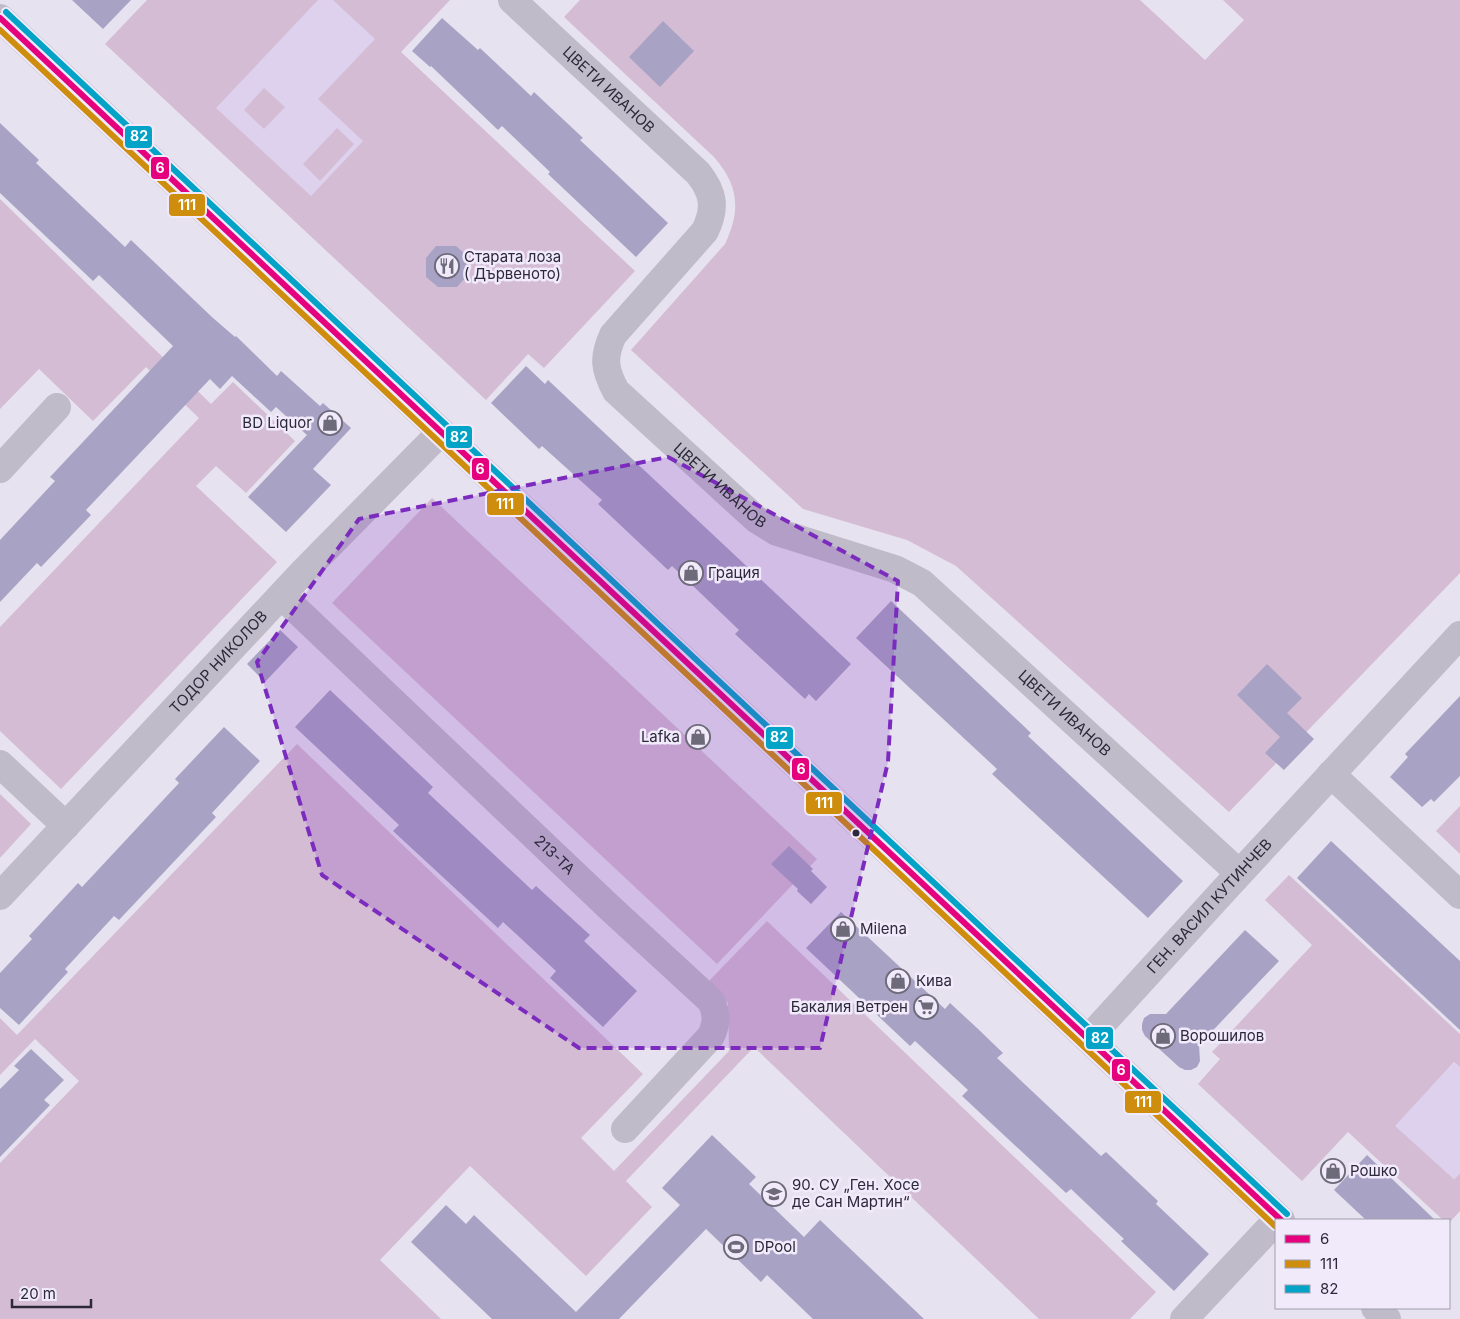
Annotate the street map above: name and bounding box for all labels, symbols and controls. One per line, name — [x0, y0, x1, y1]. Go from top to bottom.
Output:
street label: ЦВЕТИ ИВАНОВ — [559, 42, 659, 137]
line badge: 82 — [124, 125, 153, 149]
text: 82 — [130, 127, 148, 144]
line badge: 6 — [150, 156, 170, 180]
text: 6 — [155, 159, 165, 176]
line badge: 111 — [168, 193, 206, 217]
text: 111 — [178, 196, 196, 213]
place label: Старата лоза ( Дървеното) — [464, 247, 561, 283]
restaurant icon: Старата лоза ( Дървеното) — [434, 253, 460, 279]
shop icon: BD Liquor — [317, 410, 343, 436]
place label: BD Liquor — [242, 413, 312, 432]
line badge: 82 — [445, 425, 473, 449]
text: 82 — [450, 428, 468, 445]
street label: ЦВЕТИ ИВАНОВ — [670, 438, 770, 532]
line badge: 6 — [471, 457, 490, 481]
text: 6 — [475, 460, 485, 477]
line badge: 111 — [486, 492, 525, 516]
text: 111 — [496, 495, 514, 512]
shop icon: Грация — [678, 560, 704, 586]
place label: Грация — [708, 563, 760, 582]
street label: ТОДОР НИКОЛОВ — [165, 606, 271, 718]
street label: ЦВЕТИ ИВАНОВ — [1015, 666, 1115, 760]
shop icon: Lafka — [685, 724, 711, 750]
line badge: 82 — [765, 726, 794, 750]
place label: Lafka — [641, 727, 680, 746]
text: 82 — [770, 728, 788, 745]
line badge: 6 — [791, 757, 810, 781]
text: 6 — [796, 760, 806, 777]
line badge: 111 — [805, 791, 843, 815]
text: 111 — [815, 794, 833, 811]
unlabelled marker — [851, 828, 861, 838]
street label: 213-ТА — [530, 831, 579, 879]
street label: ГЕН. ВАСИЛ КУТИНЧЕВ — [1143, 835, 1276, 977]
shop icon: Milena — [830, 916, 856, 942]
place label: Milena — [860, 919, 907, 938]
shop icon: Кива — [885, 968, 911, 994]
place label: Кива — [916, 971, 952, 990]
supermarket icon: Бакалия Ветрен — [913, 994, 939, 1020]
place label: Бакалия Ветрен — [791, 997, 908, 1016]
shop icon: Ворошилов — [1150, 1023, 1176, 1049]
line badge: 82 — [1085, 1026, 1114, 1050]
place label: Ворошилов — [1180, 1026, 1264, 1045]
text: 82 — [1091, 1029, 1109, 1046]
line badge: 6 — [1111, 1058, 1131, 1082]
text: 6 — [1116, 1061, 1126, 1078]
line badge: 111 — [1124, 1090, 1162, 1114]
text: 111 — [1134, 1093, 1152, 1110]
shop icon: Рошко — [1320, 1158, 1346, 1184]
place label: Рошко — [1350, 1161, 1398, 1180]
place label: 90. СУ „Ген. Хосе де Сан Мартин“ — [792, 1175, 920, 1211]
school or university icon: 90. СУ „Ген. Хосе де Сан Мартин“ — [761, 1181, 787, 1207]
legend — [1275, 1219, 1450, 1309]
text: 6 — [1320, 1229, 1329, 1248]
sports icon: DPool — [723, 1234, 749, 1260]
place label: DPool — [754, 1237, 796, 1256]
text: 111 — [1320, 1254, 1338, 1273]
scale bar — [12, 1276, 91, 1308]
text: 82 — [1320, 1279, 1338, 1298]
text: 20 m — [20, 1284, 56, 1303]

